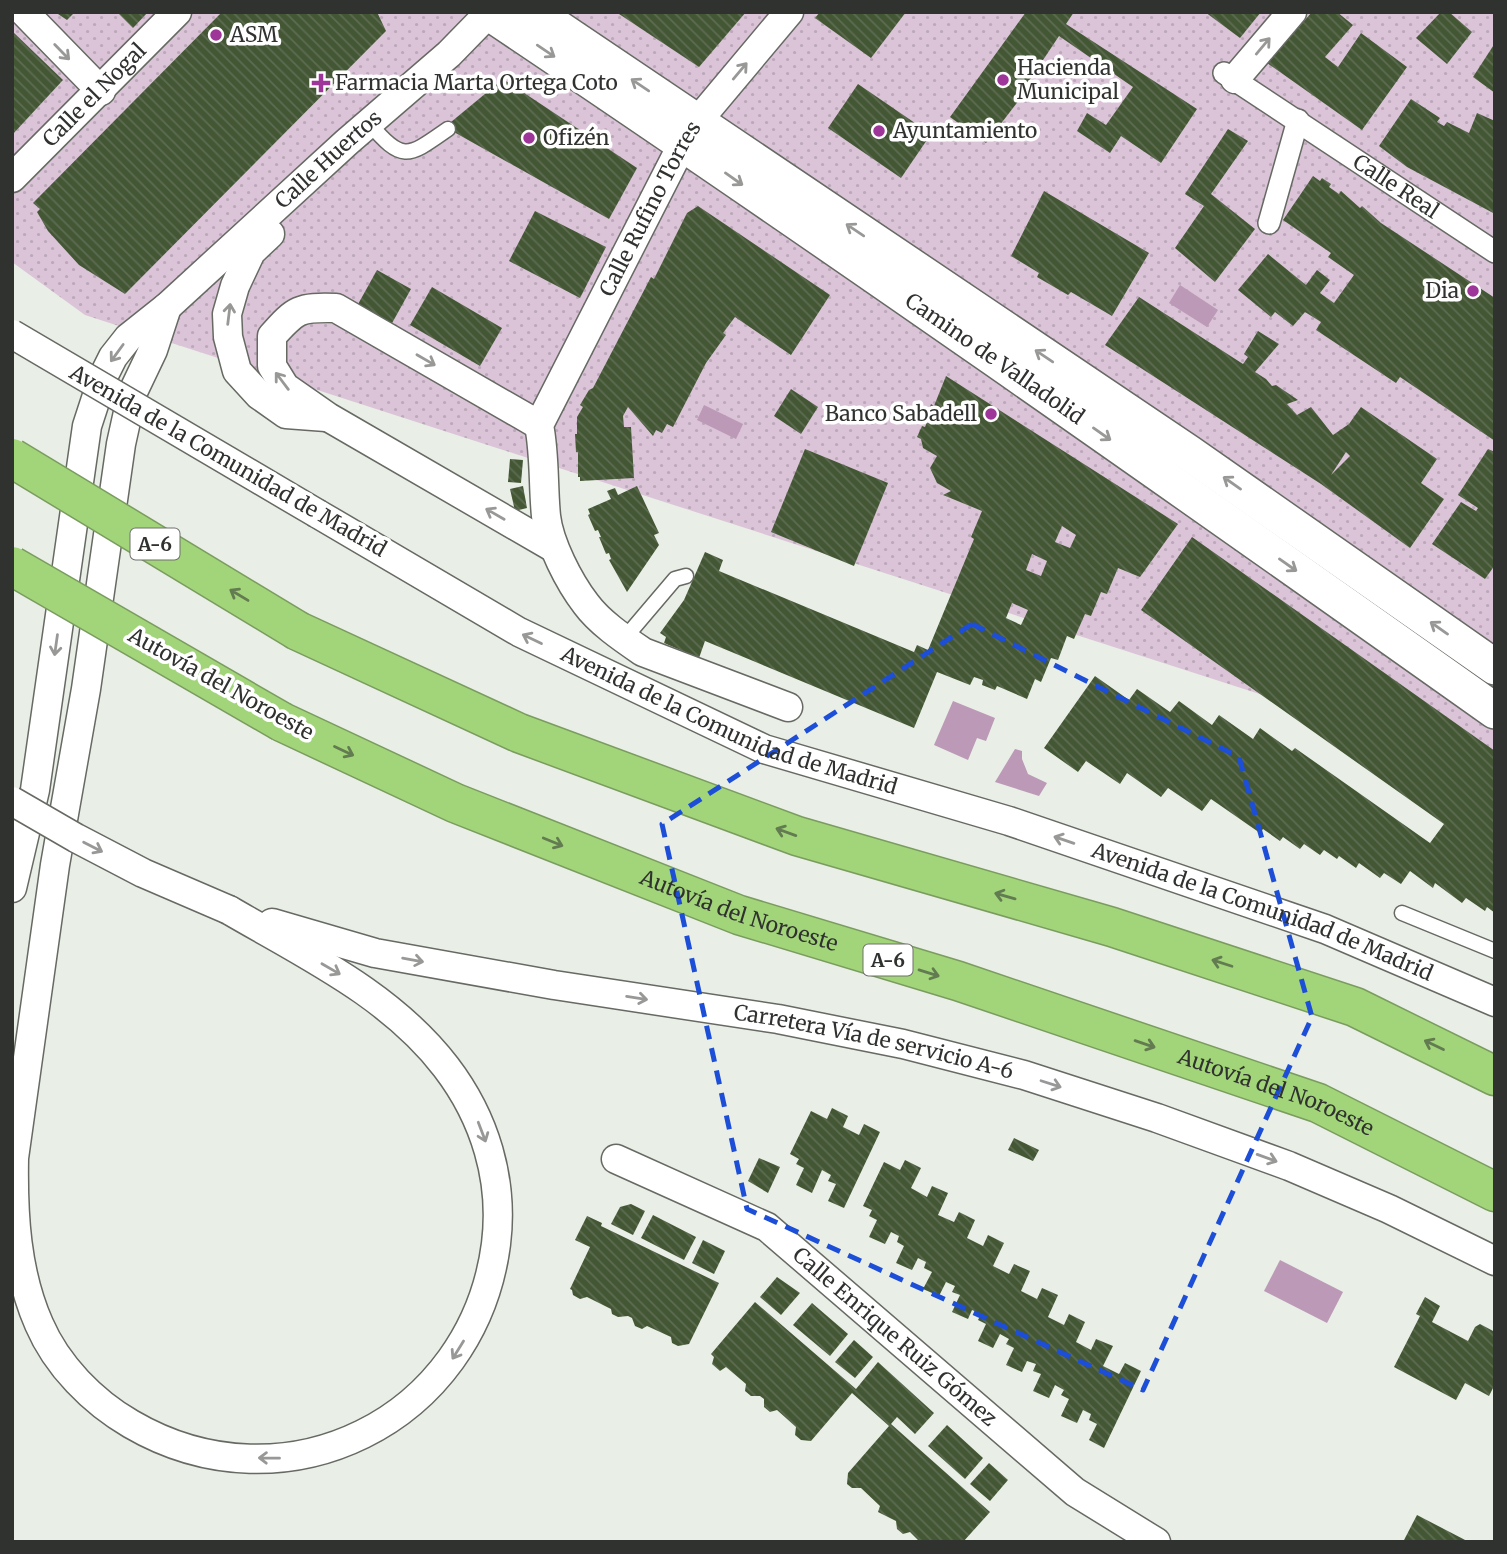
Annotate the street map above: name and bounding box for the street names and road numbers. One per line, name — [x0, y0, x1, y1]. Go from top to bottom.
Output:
street label: Calle el Nogal — [37, 37, 152, 152]
street label: Calle Huertos — [269, 104, 387, 214]
street label: Calle Rufino Torres — [593, 116, 707, 301]
street label: Calle Real — [1348, 148, 1445, 225]
street label: Camino de Valladolid — [900, 287, 1090, 430]
street label: Avenida de la Comunidad de Madrid — [64, 358, 392, 563]
road number: A-6 — [130, 528, 180, 559]
street label: Autovía del Noroeste — [123, 621, 319, 746]
street label: Avenida de la Comunidad de Madrid — [556, 640, 901, 801]
street label: Avenida de la Comunidad de Madrid — [1087, 836, 1437, 987]
street label: Autovía del Noroeste — [635, 863, 841, 957]
road number: A-6 — [864, 944, 912, 976]
street label: Carretera Vía de servicio A-6 — [732, 998, 1017, 1085]
street label: Autovía del Noroeste — [1174, 1042, 1379, 1142]
street label: Calle Enrique Ruiz Gómez — [787, 1241, 1003, 1432]

